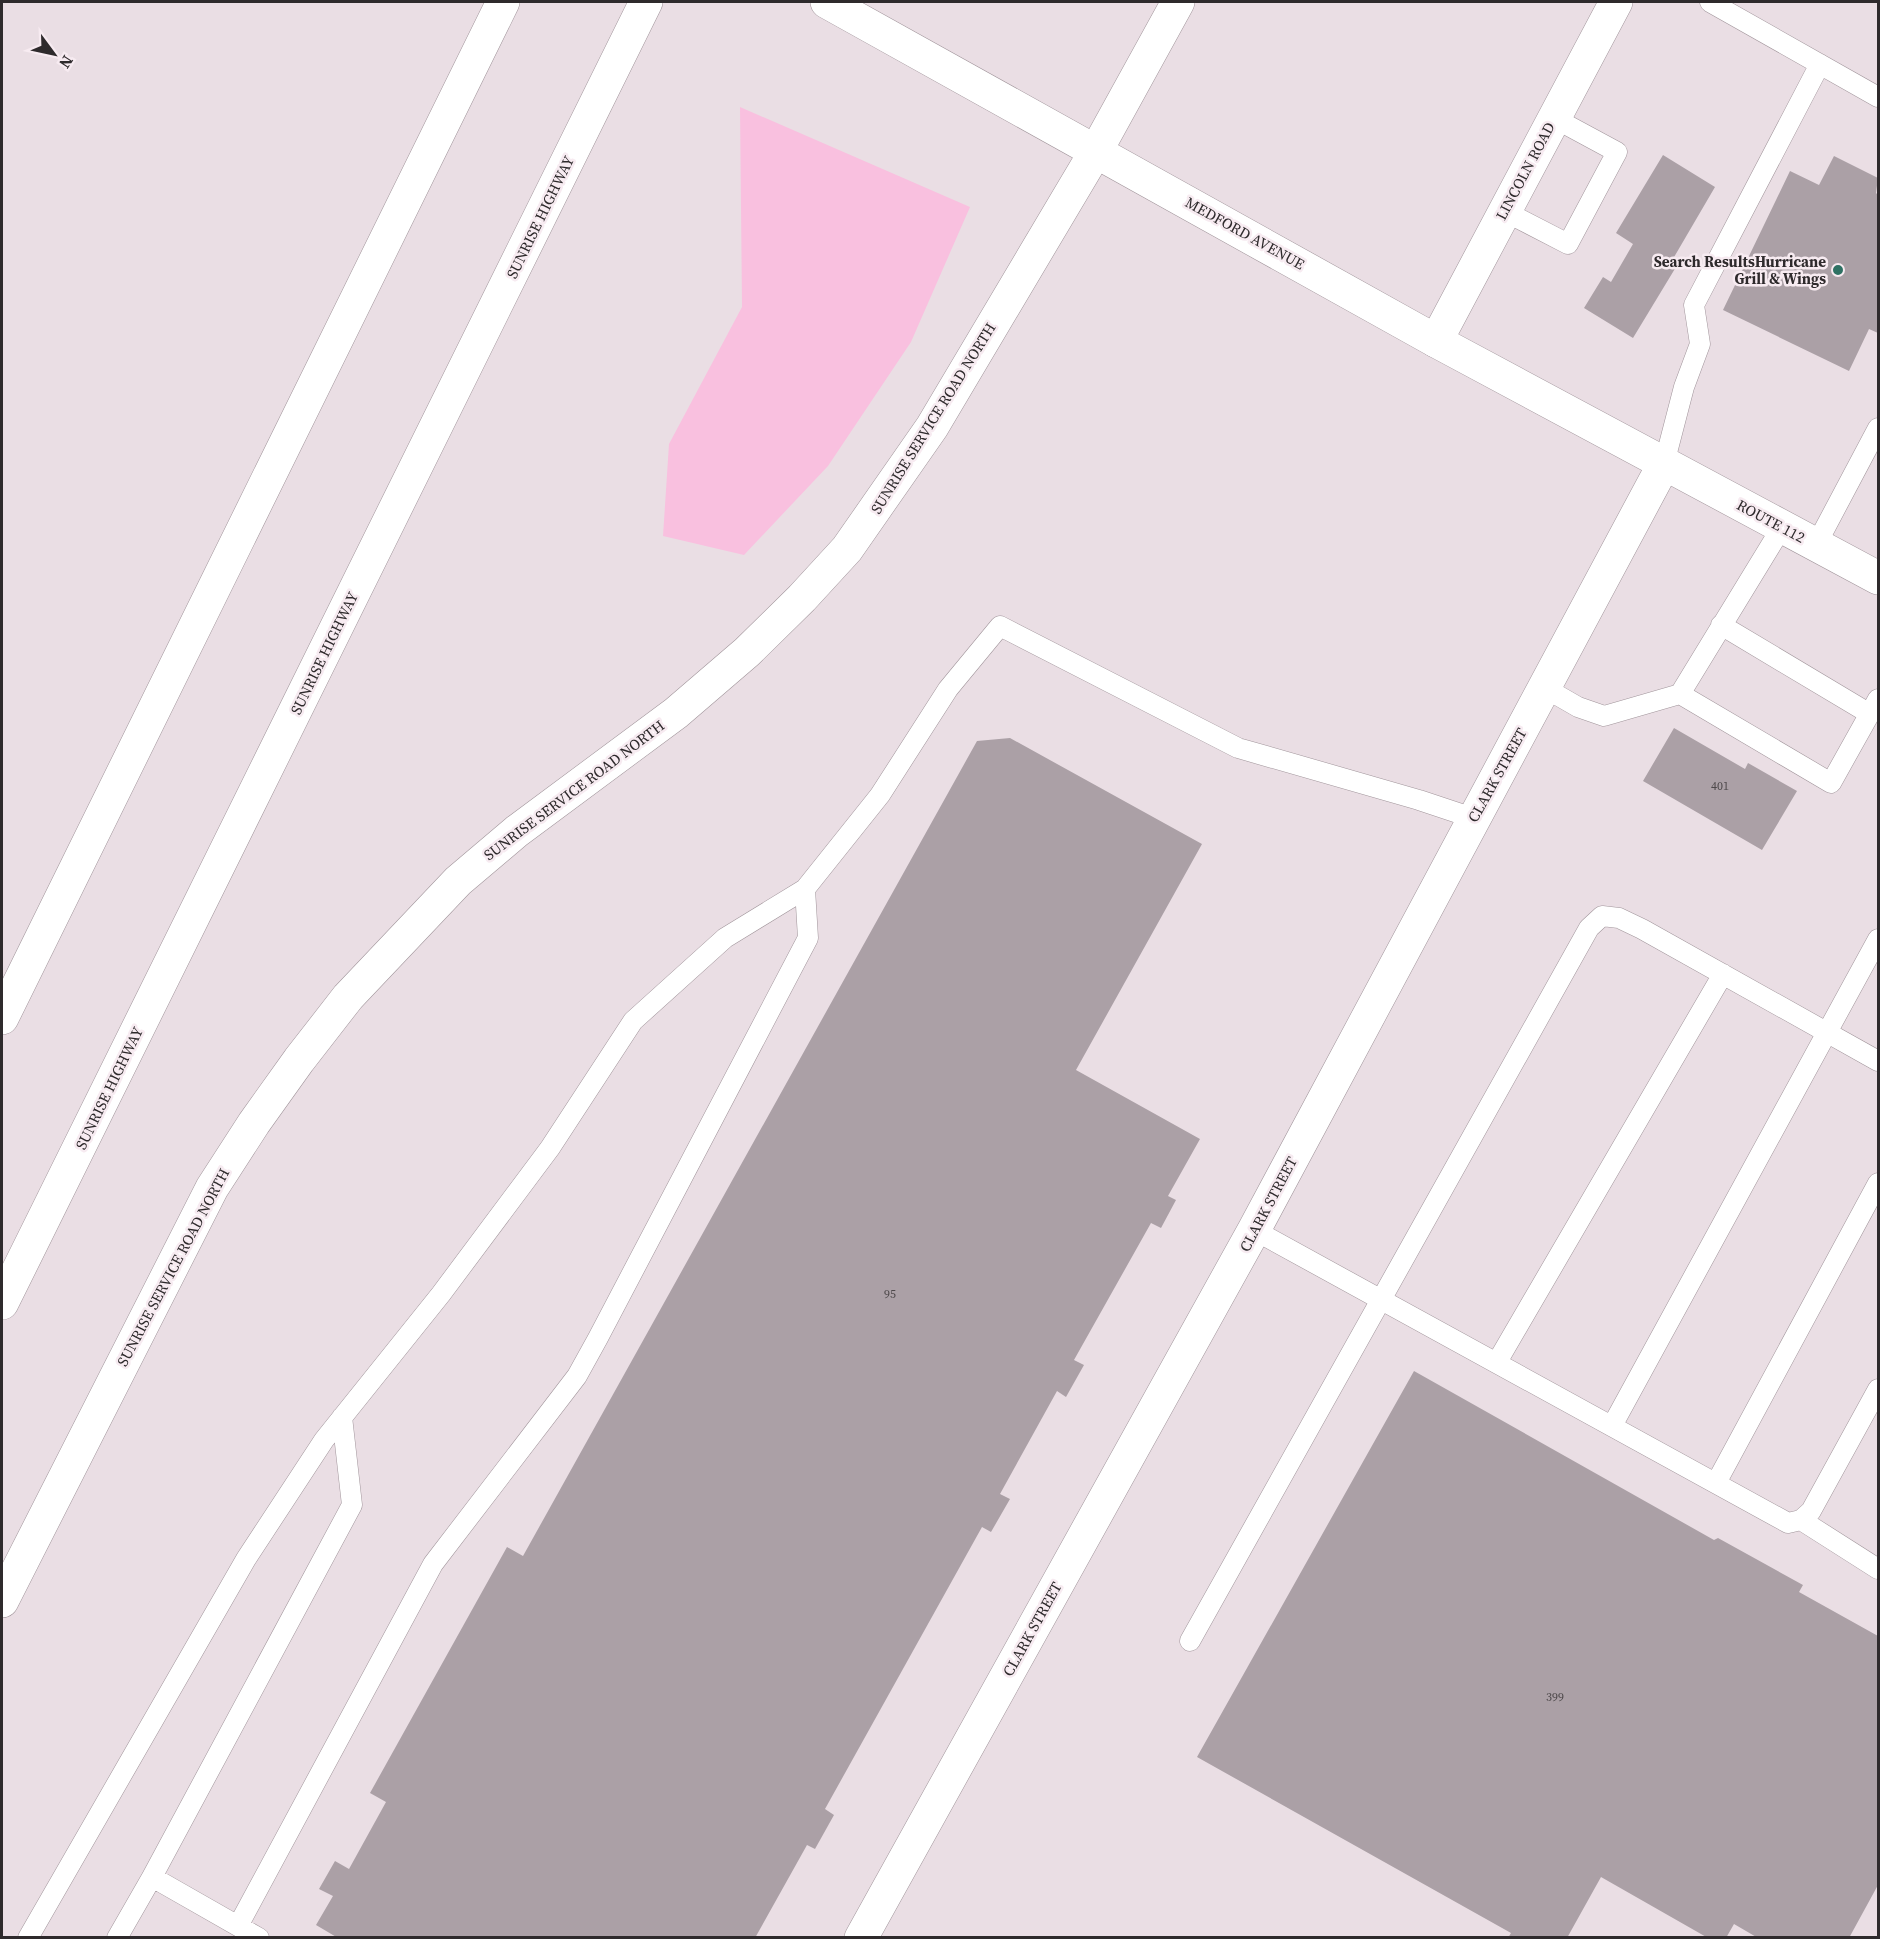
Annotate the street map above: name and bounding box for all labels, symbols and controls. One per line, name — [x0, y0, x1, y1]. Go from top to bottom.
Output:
north arrow — [24, 24, 84, 84]
text: N — [54, 51, 79, 73]
street label: LINCOLN ROAD — [1490, 118, 1560, 224]
street label: SUNRISE HIGHWAY — [501, 152, 579, 282]
street label: MEDFORD AVENUE — [1182, 191, 1308, 275]
place label: Search ResultsHurricane Grill & Wings — [1654, 251, 1826, 289]
marker: Search ResultsHurricane Grill & Wings — [1831, 263, 1845, 277]
street label: SUNRISE SERVICE ROAD NORTH — [865, 318, 1001, 518]
street label: ROUTE 112 — [1733, 494, 1809, 548]
street label: SUNRISE HIGHWAY — [285, 588, 363, 718]
street label: SUNRISE SERVICE ROAD NORTH — [479, 715, 669, 865]
street label: CLARK STREET — [1462, 724, 1532, 826]
house number: 401 — [1711, 778, 1729, 794]
street label: SUNRISE HIGHWAY — [70, 1023, 148, 1153]
street label: CLARK STREET — [1234, 1153, 1302, 1255]
street label: SUNRISE SERVICE ROAD NORTH — [112, 1164, 234, 1370]
house number: 95 — [884, 1286, 896, 1302]
street label: CLARK STREET — [997, 1578, 1067, 1680]
house number: 399 — [1546, 1689, 1564, 1705]

